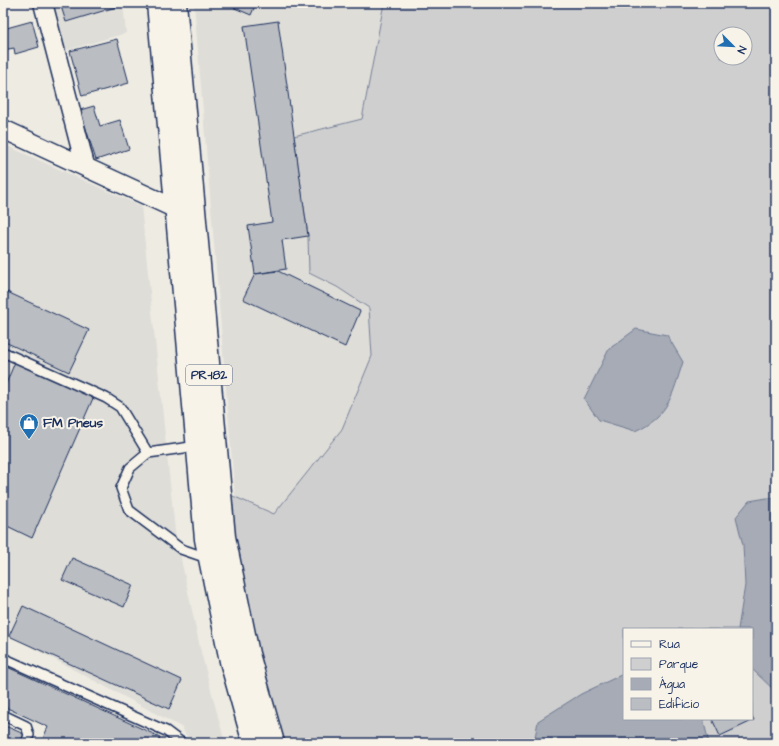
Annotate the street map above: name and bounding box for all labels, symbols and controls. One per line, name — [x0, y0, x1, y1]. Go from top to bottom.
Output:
north arrow — [713, 26, 753, 66]
text: N — [733, 44, 750, 56]
road number: PR-182 — [186, 365, 232, 385]
shop icon: FM Pneus — [18, 412, 40, 440]
place label: FM Pneus — [43, 414, 103, 432]
legend — [623, 628, 753, 720]
text: Rua — [659, 636, 680, 653]
text: Parque — [659, 656, 699, 673]
text: Água — [659, 676, 685, 694]
text: Edifício — [659, 696, 699, 713]

